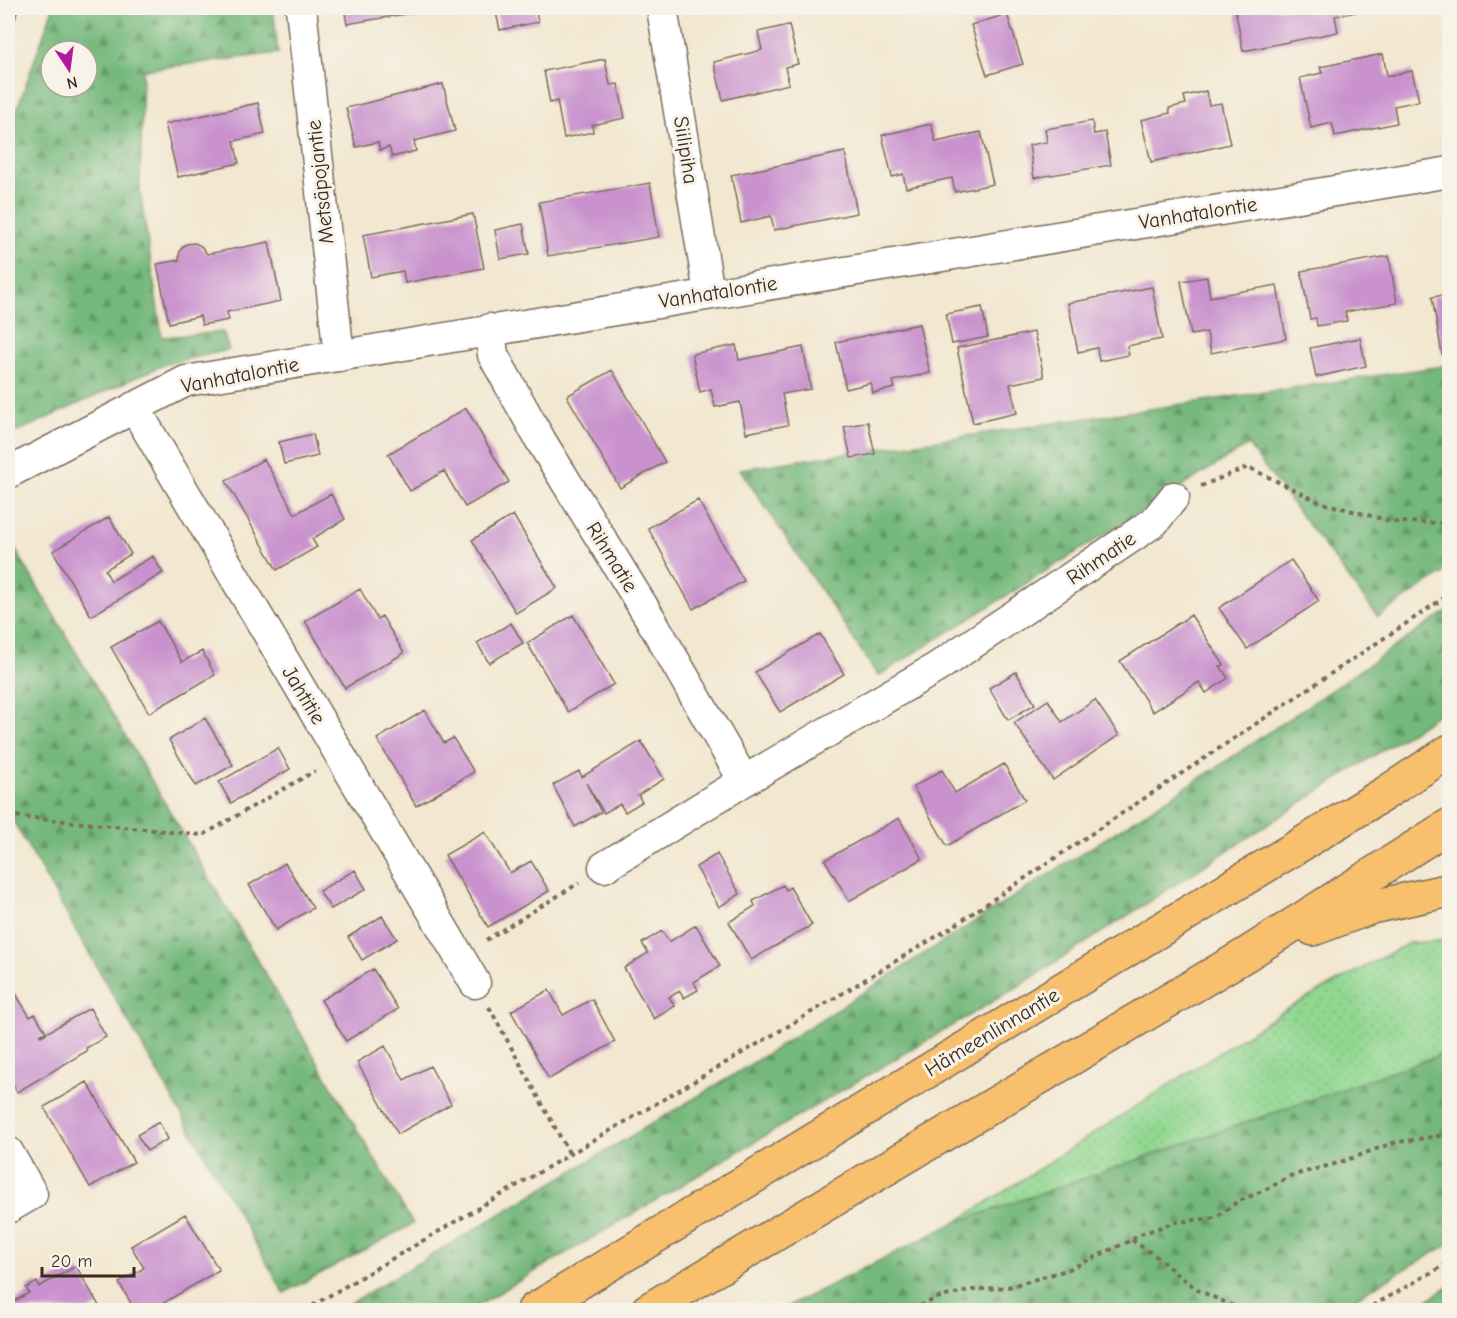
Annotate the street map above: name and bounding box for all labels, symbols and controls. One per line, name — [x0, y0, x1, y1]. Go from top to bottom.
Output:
north arrow — [39, 39, 99, 99]
text: N — [65, 73, 79, 93]
street label: Siilipiha — [669, 114, 703, 186]
street label: Metsäpojantie — [302, 119, 338, 245]
street label: Vanhatalontie — [1137, 192, 1259, 234]
street label: Vanhatalontie — [657, 271, 779, 313]
street label: Vanhatalontie — [179, 352, 301, 398]
street label: Rihmatie — [581, 518, 643, 596]
street label: Rihmatie — [1062, 526, 1140, 590]
street label: Jahtitie — [277, 661, 331, 729]
street label: Hämeenlinnantie — [921, 982, 1063, 1082]
scale bar — [42, 1240, 134, 1278]
text: 20 m — [51, 1251, 92, 1272]

